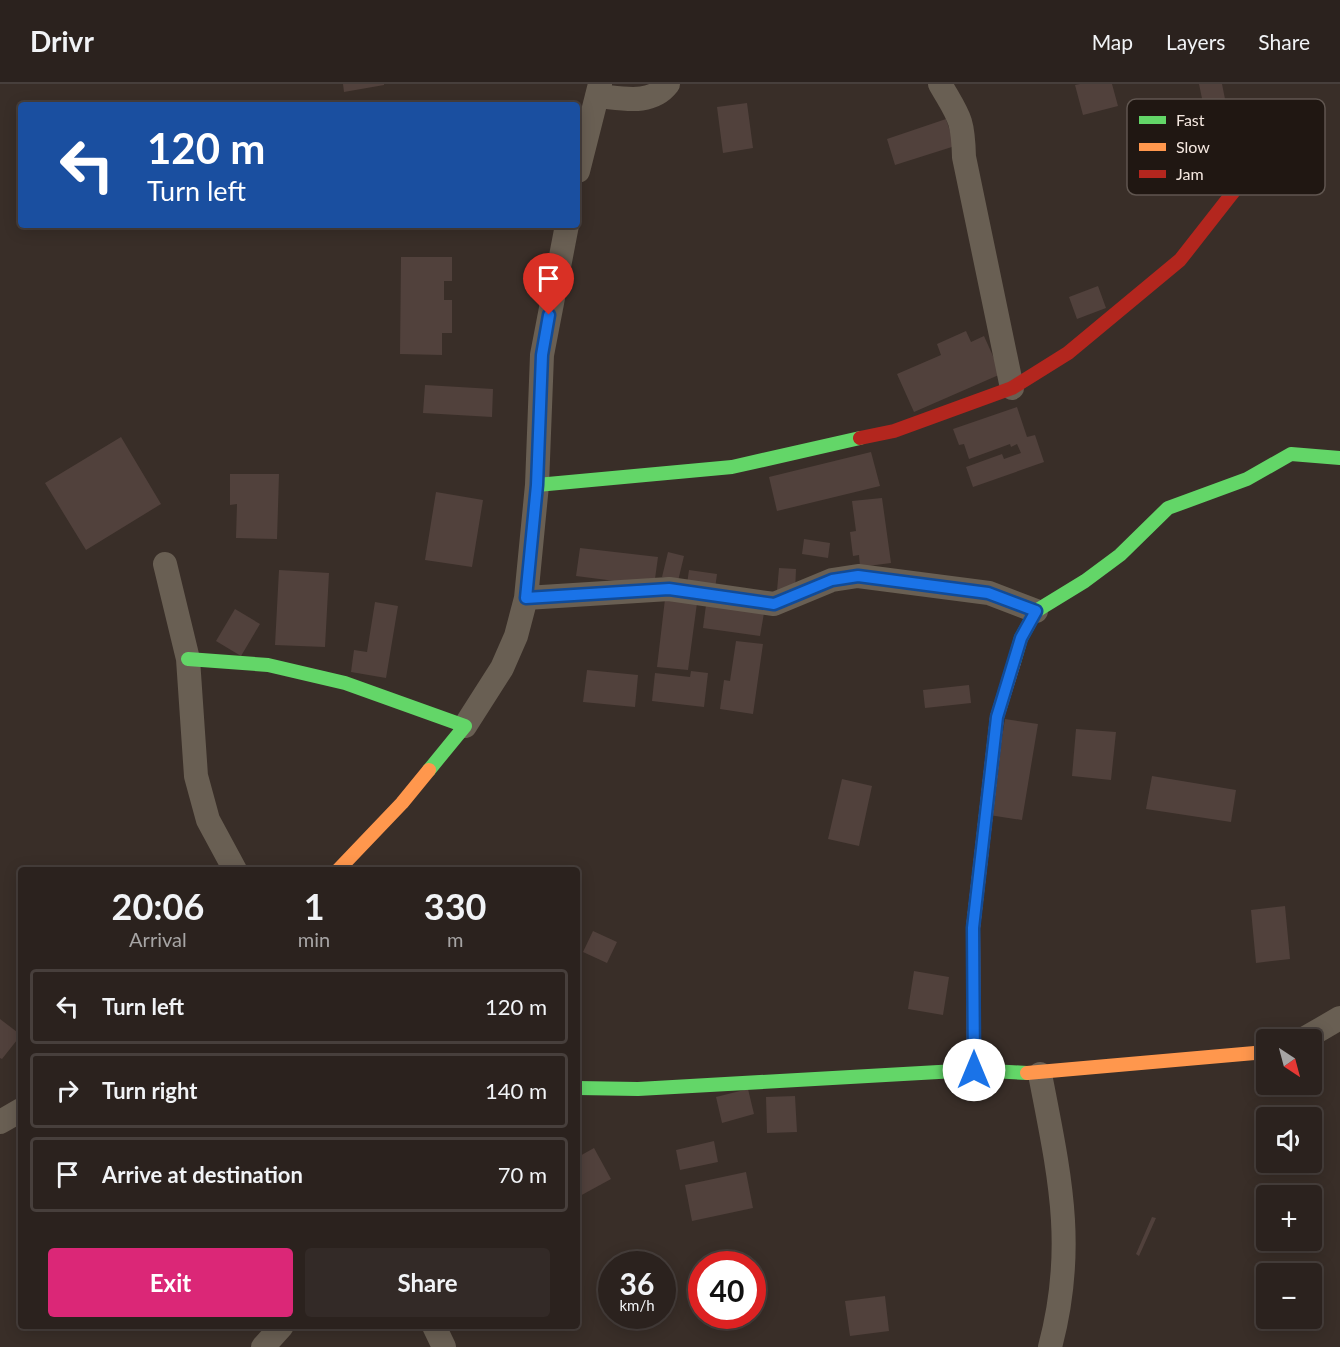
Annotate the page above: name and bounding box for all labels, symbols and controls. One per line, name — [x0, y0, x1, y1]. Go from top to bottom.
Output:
text: Drivr — [30, 24, 94, 58]
text: Map — [1092, 29, 1133, 54]
text: Layers — [1166, 29, 1225, 54]
text: Share — [1258, 29, 1310, 54]
legend — [1127, 99, 1325, 195]
text: Fast — [1176, 110, 1205, 129]
text: 120 m — [147, 123, 265, 173]
icon: left — [48, 126, 126, 204]
text: Slow — [1176, 137, 1210, 156]
text: Jam — [1176, 164, 1204, 183]
text: Turn left — [147, 174, 246, 207]
pin — [523, 253, 574, 315]
icon: arrive — [532, 262, 565, 295]
text: 20:06 — [112, 884, 204, 928]
text: 1 — [304, 884, 325, 928]
text: 330 — [424, 884, 486, 928]
text: Arrival — [129, 927, 187, 951]
text: min — [298, 927, 330, 951]
text: m — [447, 927, 463, 951]
icon: left — [51, 990, 84, 1023]
text: Turn left — [102, 993, 184, 1020]
text: 120 m — [485, 993, 547, 1020]
north arrow — [1256, 1029, 1322, 1095]
map controls — [1256, 1029, 1322, 1329]
position arrow — [942, 1038, 1006, 1102]
icon: right — [51, 1074, 84, 1107]
text: Turn right — [102, 1077, 197, 1104]
text: 140 m — [485, 1077, 547, 1104]
button: sound — [1256, 1107, 1322, 1173]
icon: arrive — [51, 1158, 84, 1191]
text: Arrive at destination — [102, 1161, 303, 1188]
text: 70 m — [498, 1161, 547, 1188]
button: + — [1256, 1185, 1322, 1251]
button: Exit — [48, 1248, 293, 1317]
button: Share — [305, 1248, 550, 1317]
speed limit sign: 40 — [688, 1251, 766, 1329]
button: − — [1256, 1263, 1322, 1329]
text: 36 — [620, 1265, 654, 1301]
text: km/h — [619, 1296, 655, 1314]

